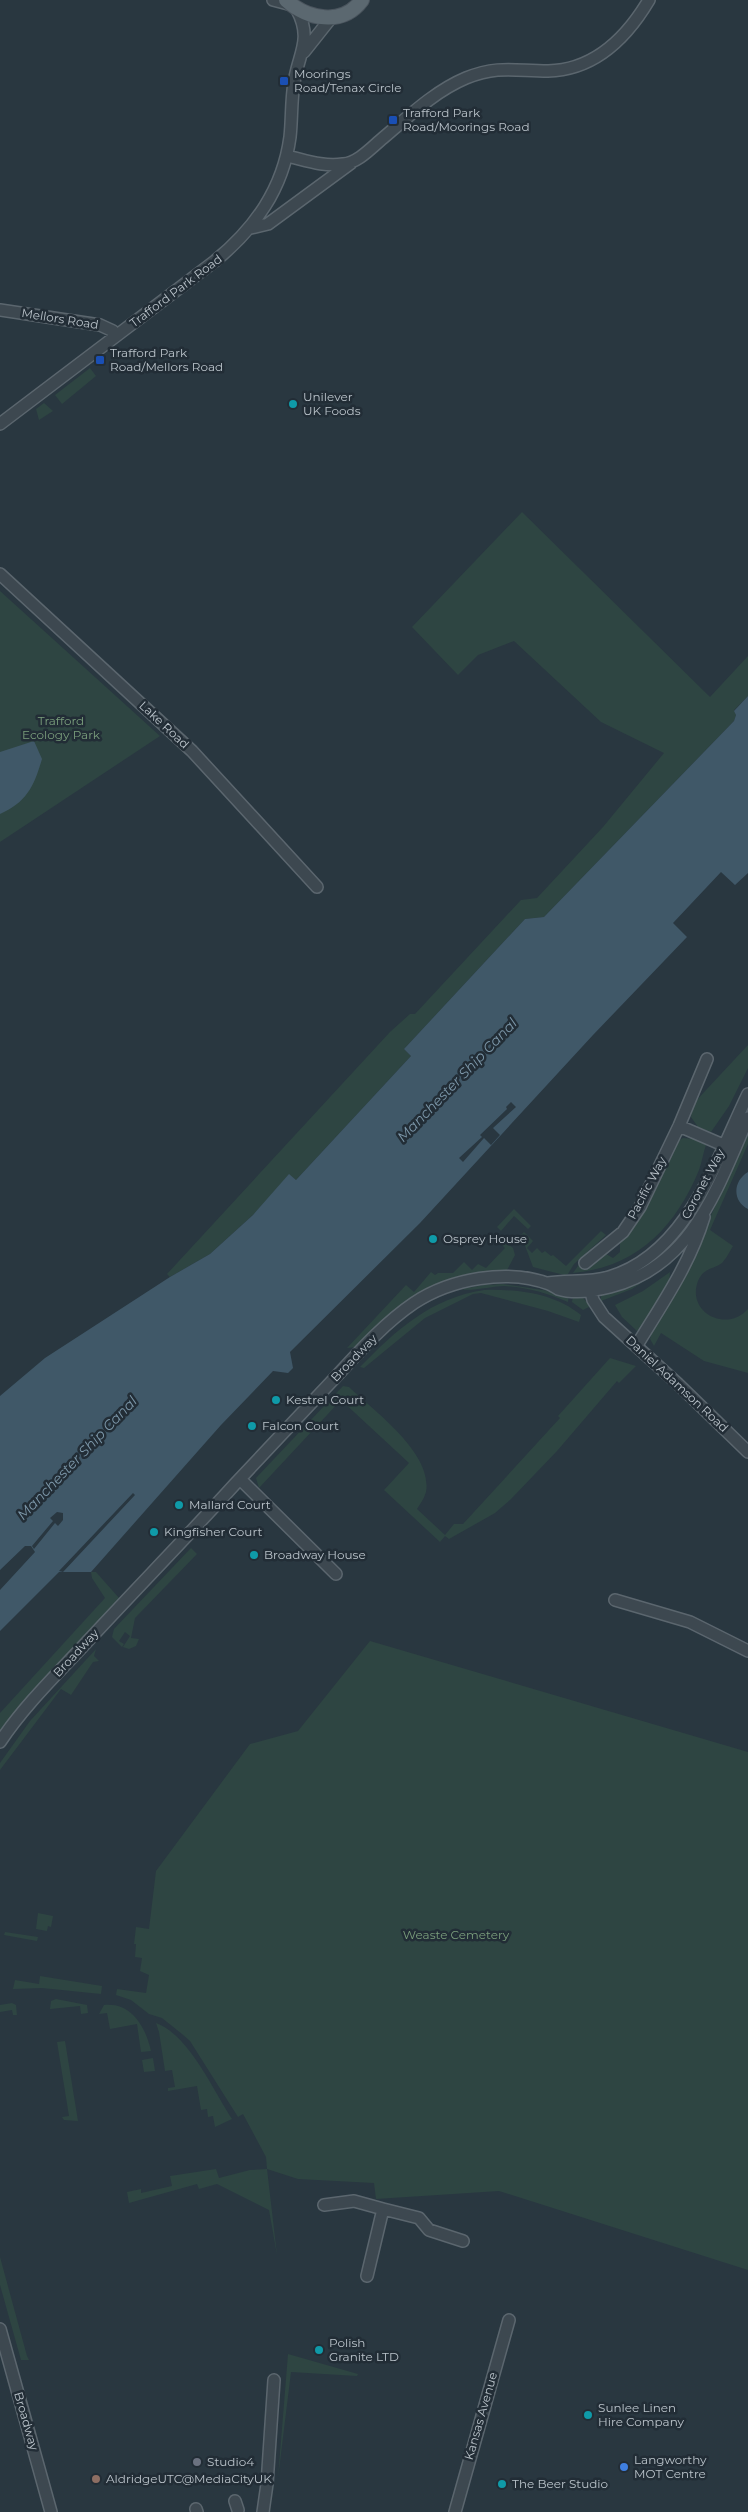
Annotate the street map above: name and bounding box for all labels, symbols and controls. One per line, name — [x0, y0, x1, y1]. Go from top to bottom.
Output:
place label: Moorings Road/Tenax Circle — [294, 66, 402, 95]
marker: Moorings Road/Tenax Circle — [278, 75, 290, 87]
place label: Trafford Park Road/Moorings Road — [403, 105, 530, 134]
marker: Trafford Park Road/Moorings Road — [387, 114, 399, 126]
street label: Trafford Park Road — [127, 251, 225, 330]
street label: Mellors Road — [20, 305, 100, 332]
place label: Trafford Park Road/Mellors Road — [110, 345, 223, 374]
marker: Trafford Park Road/Mellors Road — [94, 354, 106, 366]
place label: Unilever UK Foods — [303, 389, 361, 418]
marker: Unilever UK Foods — [287, 398, 299, 410]
street label: Lake Road — [136, 698, 192, 752]
park label: Trafford Ecology Park — [22, 713, 101, 742]
water label: Manchester Ship Canal — [393, 1014, 521, 1146]
street label: Coronet Way — [678, 1146, 728, 1221]
street label: Pacific Way — [624, 1154, 669, 1222]
place label: Osprey House — [443, 1231, 527, 1246]
marker: Osprey House — [427, 1233, 439, 1245]
street label: Broadway — [327, 1330, 380, 1384]
street label: Daniel Adamson Road — [623, 1332, 732, 1435]
water label: Manchester Ship Canal — [13, 1392, 141, 1524]
place label: Kestrel Court — [286, 1392, 364, 1407]
marker: Kestrel Court — [270, 1394, 282, 1406]
place label: Falcon Court — [262, 1418, 339, 1433]
marker: Falcon Court — [246, 1420, 258, 1432]
place label: Mallard Court — [189, 1497, 271, 1512]
marker: Mallard Court — [173, 1499, 185, 1511]
place label: Kingfisher Court — [164, 1524, 262, 1539]
marker: Kingfisher Court — [148, 1526, 160, 1538]
place label: Broadway House — [264, 1547, 366, 1562]
marker: Broadway House — [248, 1549, 260, 1561]
street label: Broadway — [50, 1625, 102, 1680]
park label: Weaste Cemetery — [403, 1927, 510, 1942]
place label: Polish Granite LTD — [329, 2335, 399, 2364]
marker: Polish Granite LTD — [313, 2344, 325, 2356]
street label: Kansas Avenue — [461, 2370, 500, 2462]
street label: Broadway — [11, 2390, 42, 2452]
place label: Sunlee Linen Hire Company — [598, 2400, 685, 2429]
marker: Sunlee Linen Hire Company — [582, 2409, 594, 2421]
place label: Langworthy MOT Centre — [634, 2452, 707, 2481]
place label: Studio4 — [207, 2454, 254, 2469]
marker: Studio4 — [191, 2456, 203, 2468]
marker: Langworthy MOT Centre — [618, 2461, 630, 2473]
place label: AldridgeUTC@MediaCityUK — [106, 2471, 272, 2486]
marker: AldridgeUTC@MediaCityUK — [90, 2473, 102, 2485]
place label: The Beer Studio — [512, 2476, 608, 2491]
marker: The Beer Studio — [496, 2478, 508, 2490]

